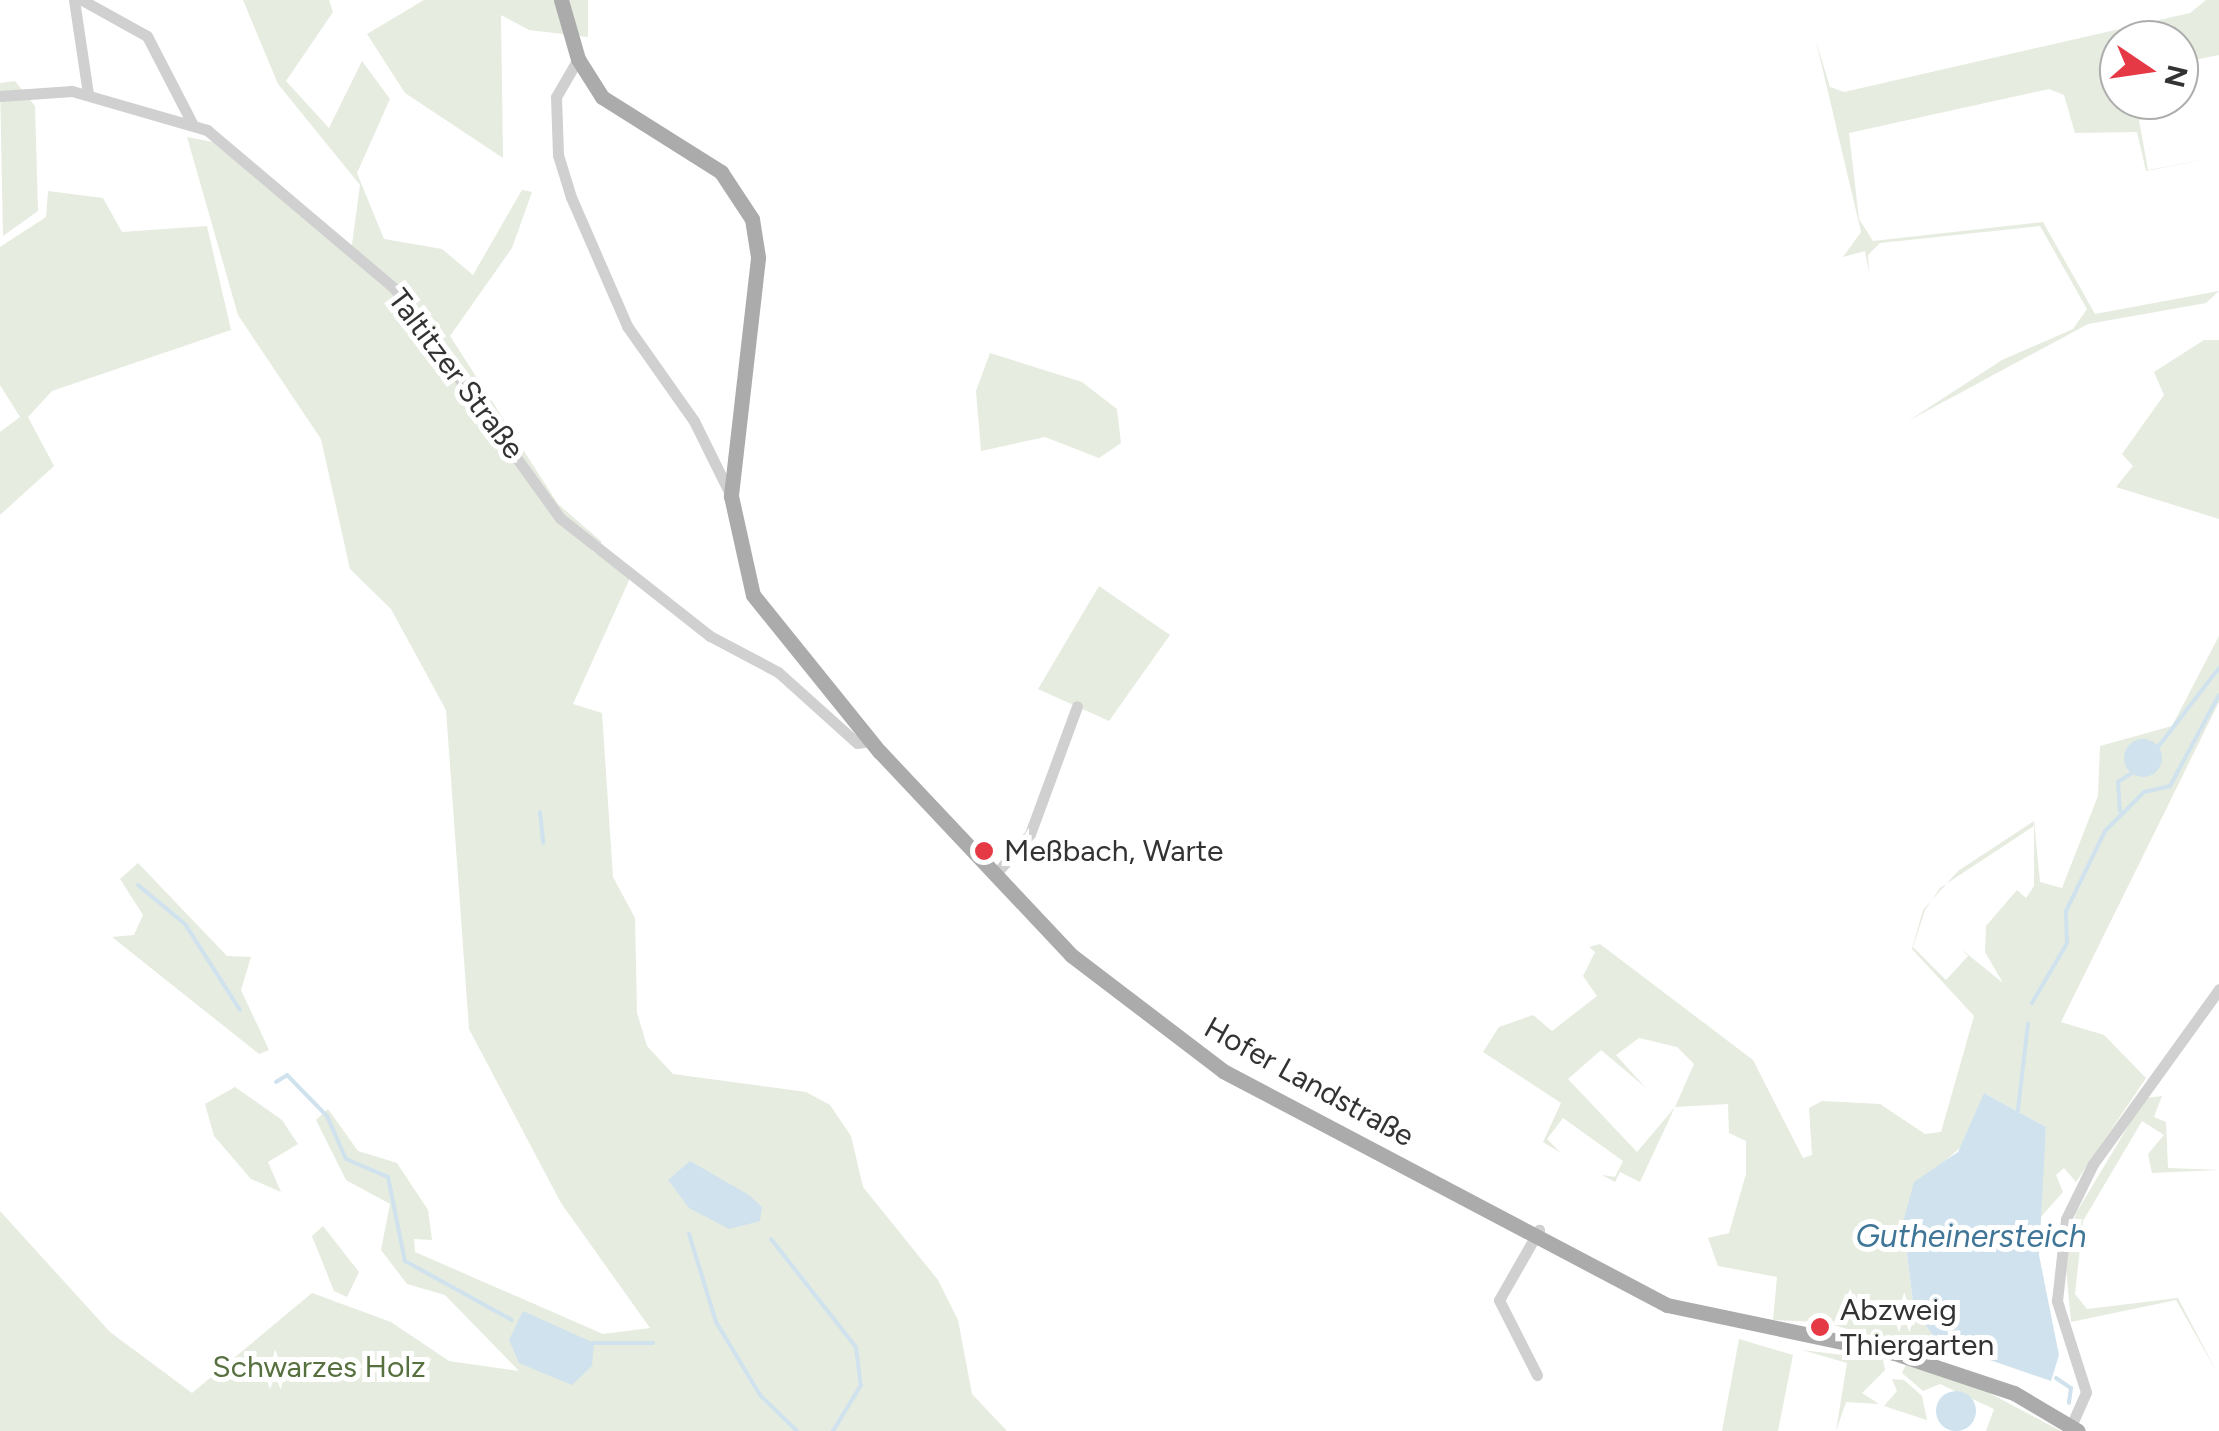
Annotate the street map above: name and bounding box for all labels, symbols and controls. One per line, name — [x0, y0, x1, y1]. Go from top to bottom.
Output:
north arrow — [2099, 20, 2199, 120]
text: N — [2157, 62, 2195, 91]
street label: Taltitzer Straße — [380, 282, 532, 466]
place label: Meßbach, Warte — [1004, 833, 1223, 869]
marker: Meßbach, Warte — [973, 840, 995, 862]
street label: Hofer Landstraße — [1198, 1010, 1420, 1154]
water label: Gutheinersteich — [1855, 1217, 2087, 1255]
place label: Abzweig Thiergarten — [1840, 1292, 1994, 1362]
marker: Abzweig Thiergarten — [1809, 1316, 1831, 1338]
park label: Schwarzes Holz — [212, 1349, 426, 1385]

